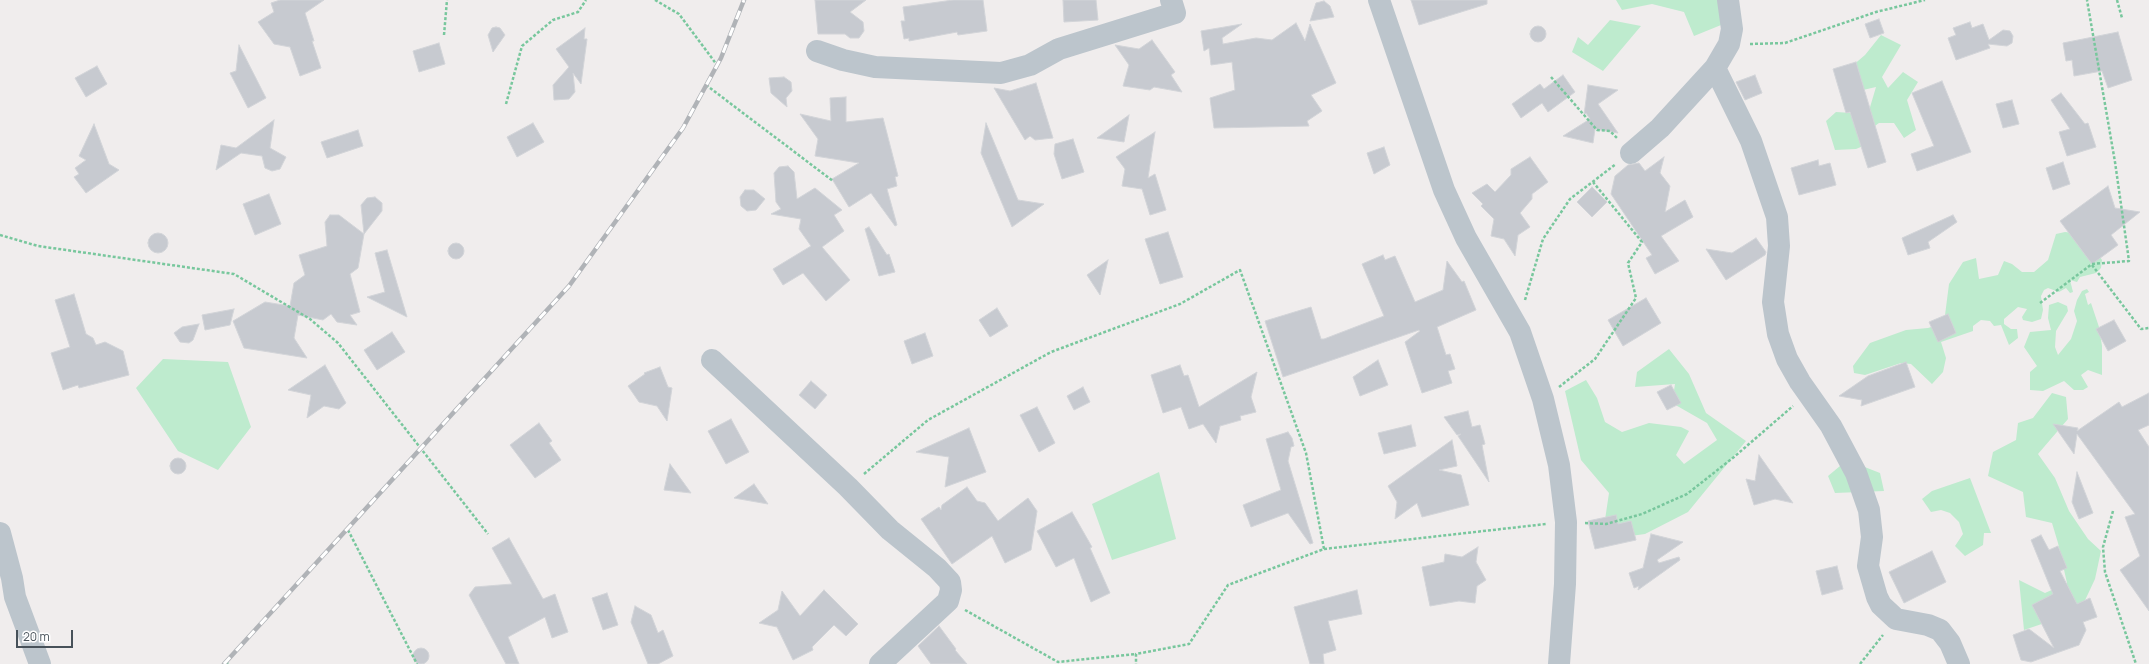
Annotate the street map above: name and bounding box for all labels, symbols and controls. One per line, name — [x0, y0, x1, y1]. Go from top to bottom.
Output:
scale bar — [18, 622, 75, 648]
text: 20 m — [23, 628, 50, 645]

